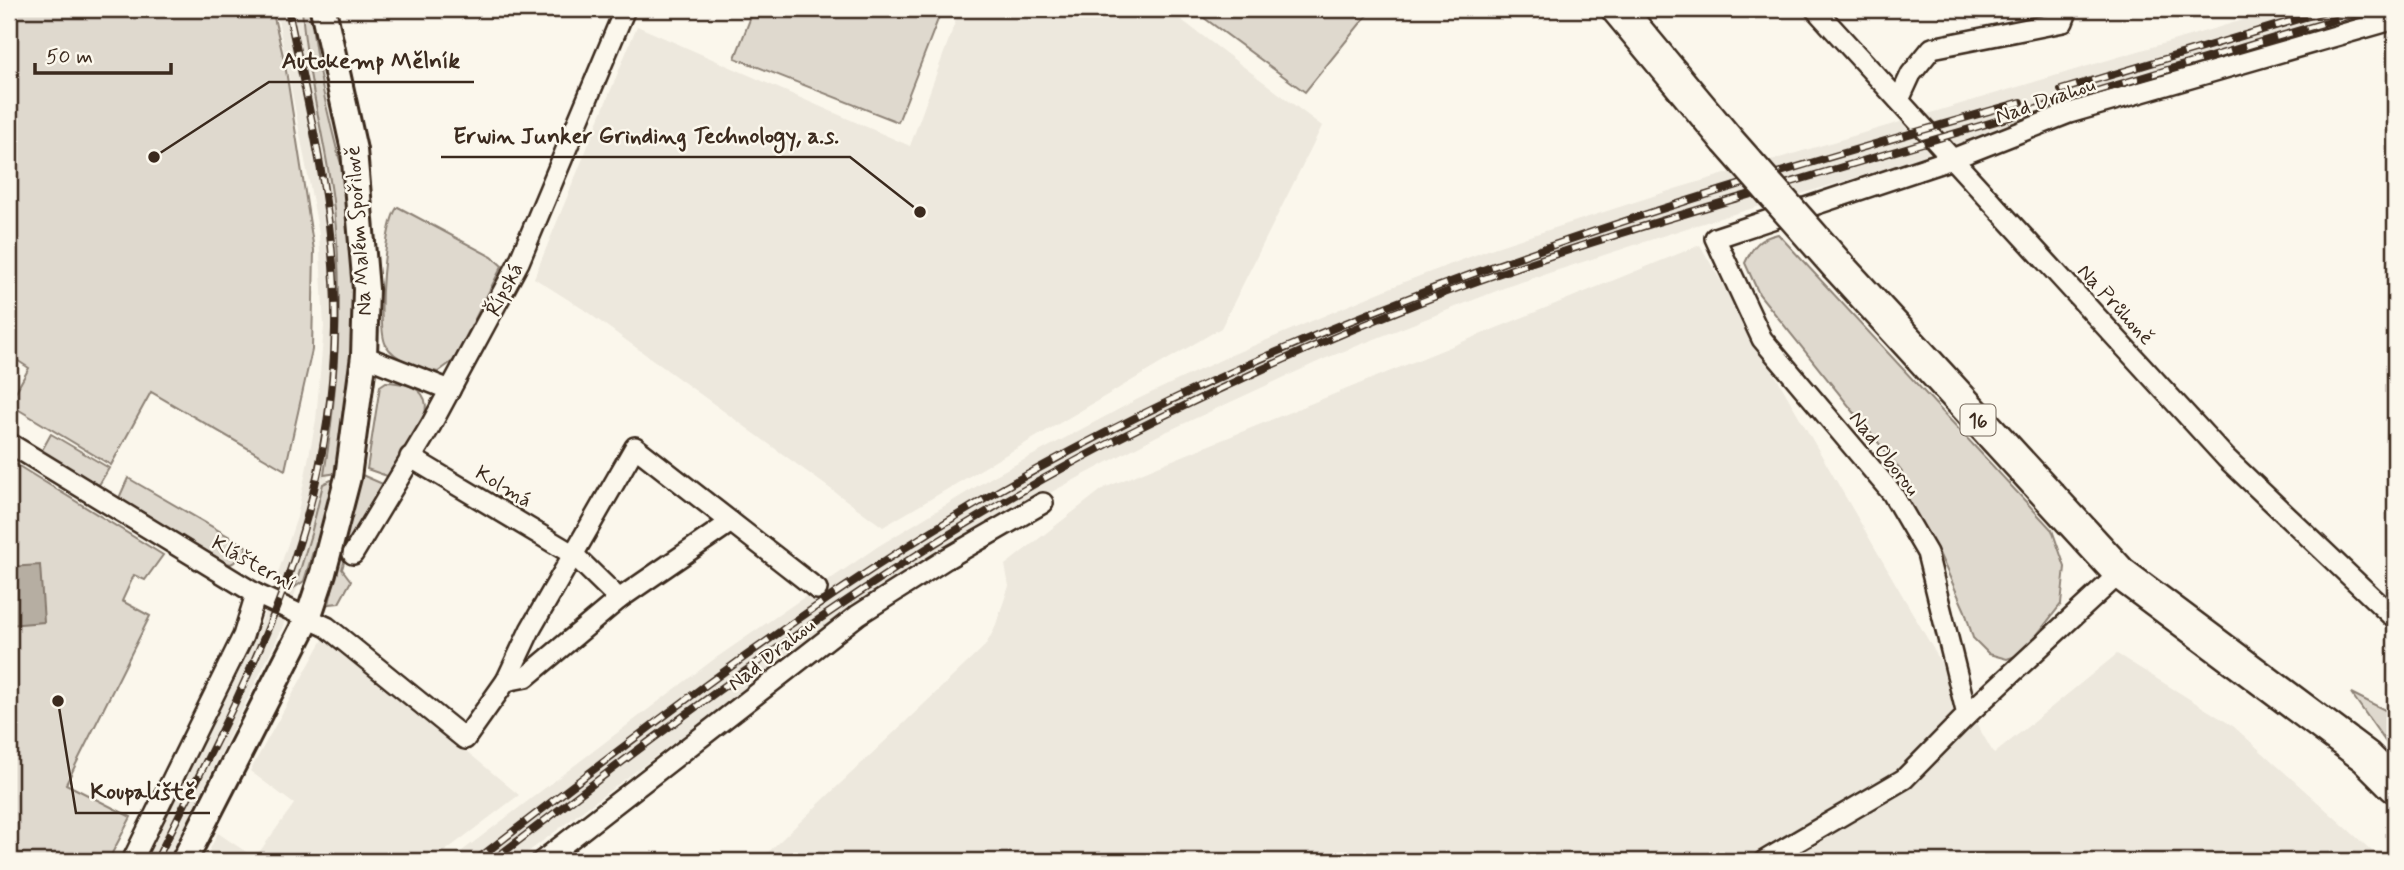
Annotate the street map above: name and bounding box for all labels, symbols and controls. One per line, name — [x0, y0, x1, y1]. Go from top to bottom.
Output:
scale bar — [35, 32, 172, 76]
callout: Autokemp Mělník — [269, 38, 474, 82]
text: 50 m — [46, 43, 93, 71]
text: Autokemp Mělník — [282, 47, 461, 77]
street label: Nad Drahou — [1992, 71, 2099, 131]
callout: Erwin Junker Grinding Technology, a.s. — [441, 113, 850, 157]
text: Erwin Junker Grinding Technology, a.s. — [453, 122, 839, 154]
street label: Na Malém Spořilově — [339, 145, 379, 317]
street label: Řípská — [479, 258, 531, 321]
street label: Na Průhoně — [2071, 258, 2160, 351]
road number: 16 — [1960, 404, 1996, 436]
street label: Nad Oborou — [1842, 405, 1926, 502]
street label: Kolmá — [470, 459, 537, 515]
street label: Klášterní — [206, 529, 301, 598]
street label: Nad Drahou — [722, 612, 821, 698]
callout: Koupaliště — [76, 769, 210, 813]
text: Koupaliště — [90, 778, 197, 808]

